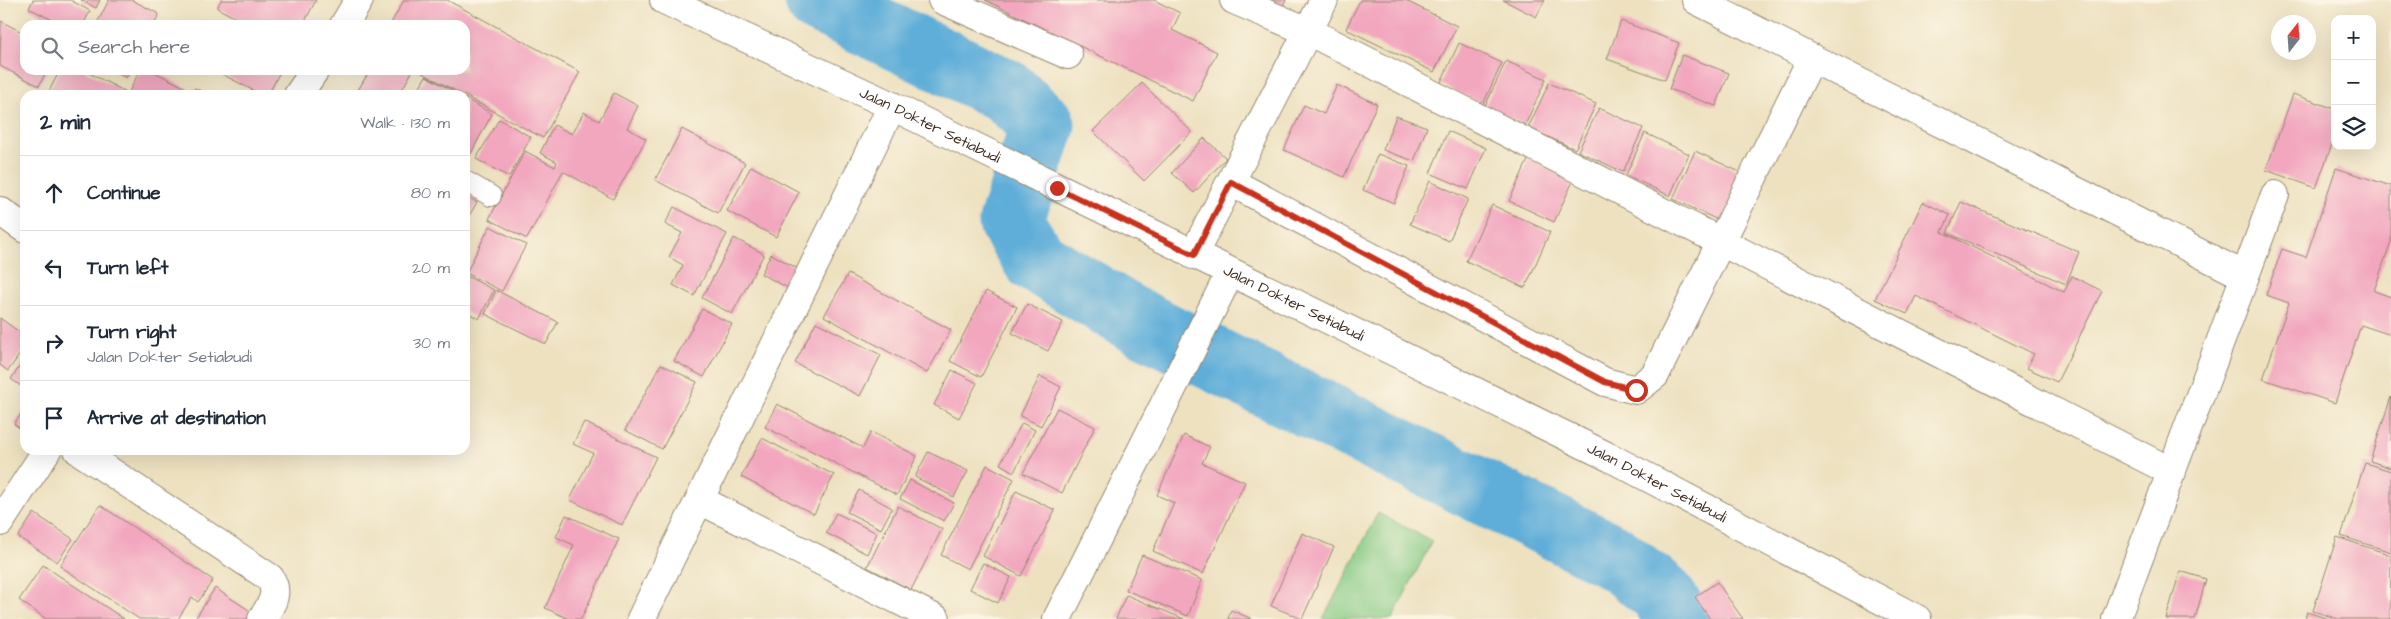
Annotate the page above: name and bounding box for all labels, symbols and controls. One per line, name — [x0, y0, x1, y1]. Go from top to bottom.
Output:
north arrow — [2271, 15, 2316, 60]
map controls — [2331, 15, 2376, 150]
button: + — [2331, 15, 2376, 60]
search box — [20, 20, 470, 75]
icon: search — [38, 34, 66, 62]
text: Search here — [78, 34, 190, 61]
button: − — [2331, 60, 2376, 105]
street label: Jalan Dokter Setiabudi — [856, 82, 1005, 169]
button: layers — [2331, 105, 2376, 150]
text: 2 min — [40, 108, 90, 137]
text: Walk · 130 m — [360, 112, 450, 134]
route end — [1046, 177, 1069, 200]
icon: ahead — [40, 179, 68, 207]
text: Continue — [87, 180, 161, 207]
text: 80 m — [411, 182, 450, 204]
icon: left — [40, 254, 68, 282]
text: Turn left — [87, 255, 168, 282]
text: 20 m — [412, 257, 450, 279]
street label: Jalan Dokter Setiabudi — [1220, 260, 1369, 347]
text: Turn right — [87, 319, 176, 346]
icon: right — [40, 329, 68, 357]
text: 30 m — [413, 332, 450, 354]
text: Jalan Dokter Setiabudi — [87, 346, 252, 368]
route start — [1625, 379, 1648, 402]
icon: arrive — [40, 404, 68, 432]
text: Arrive at destination — [87, 405, 266, 432]
street label: Jalan Dokter Setiabudi — [1583, 438, 1731, 528]

